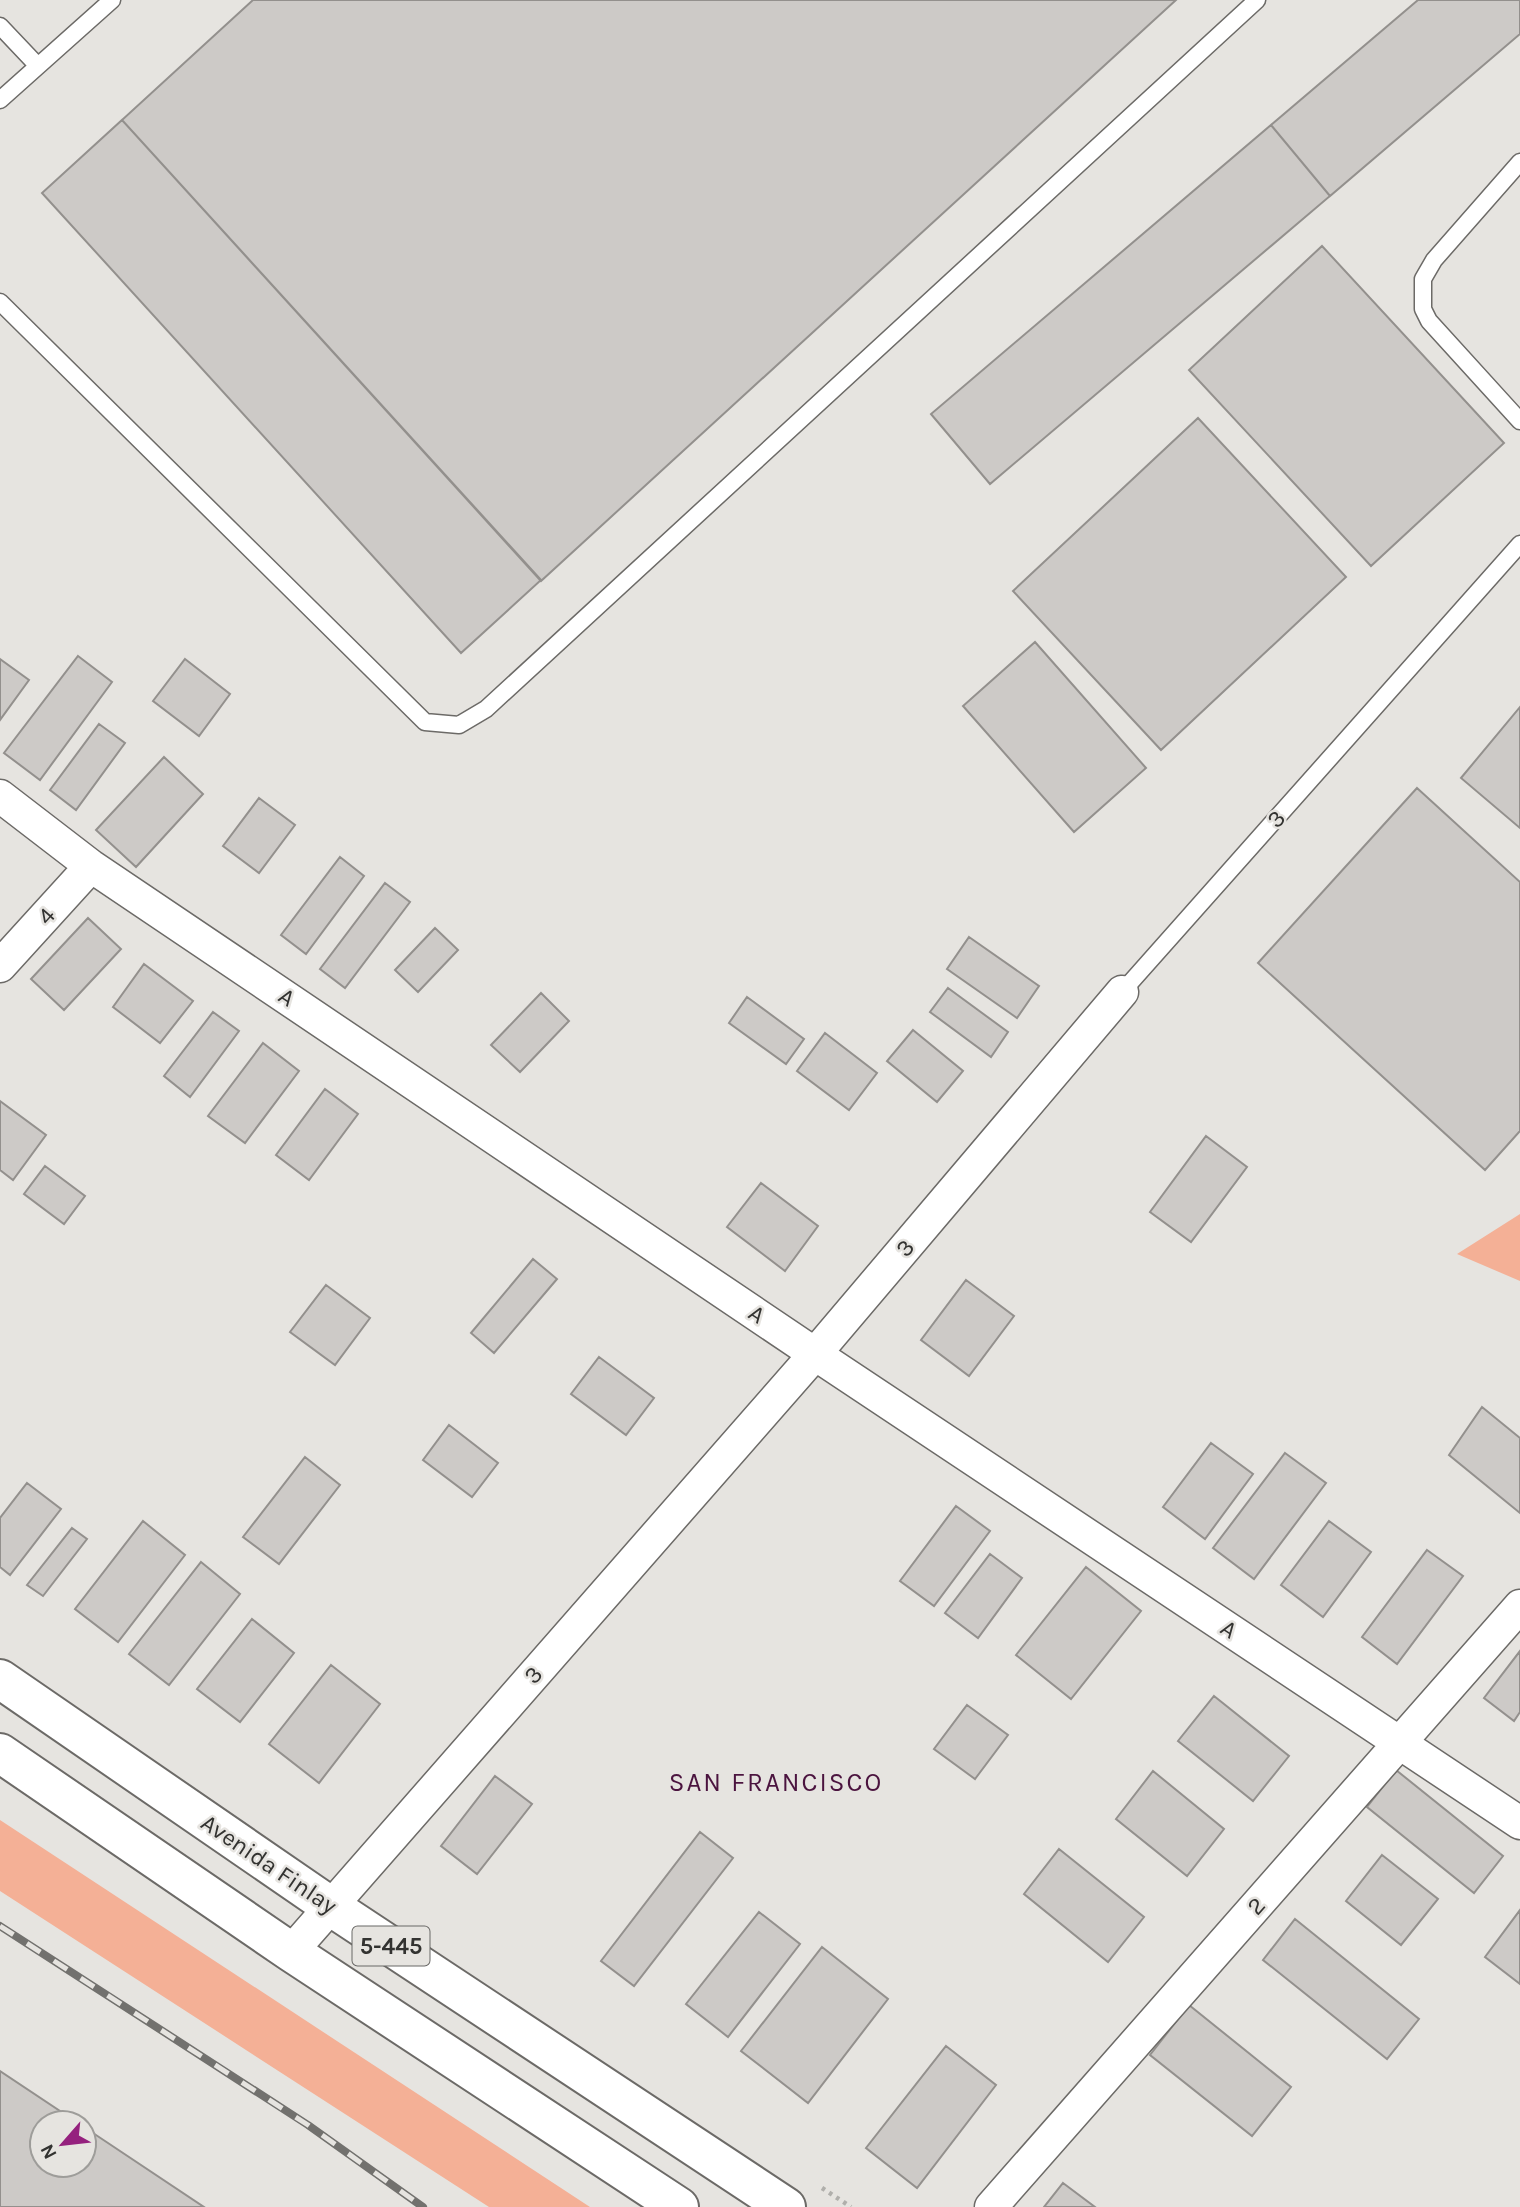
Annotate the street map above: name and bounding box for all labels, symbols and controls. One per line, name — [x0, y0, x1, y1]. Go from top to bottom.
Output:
street label: 3 — [1261, 804, 1291, 834]
street label: 4 — [31, 902, 61, 930]
street label: A — [273, 982, 301, 1013]
street label: 3 — [890, 1234, 920, 1262]
street label: A — [743, 1299, 771, 1330]
street label: A — [1215, 1614, 1243, 1645]
street label: 3 — [518, 1660, 548, 1690]
district label: SAN FRANCISCO — [669, 1767, 883, 1798]
street label: Avenida Finlay — [196, 1808, 342, 1920]
street label: 2 — [1241, 1892, 1271, 1920]
road number: 5-445 — [352, 1926, 430, 1966]
north arrow — [28, 2109, 98, 2179]
text: N — [36, 2140, 62, 2163]

